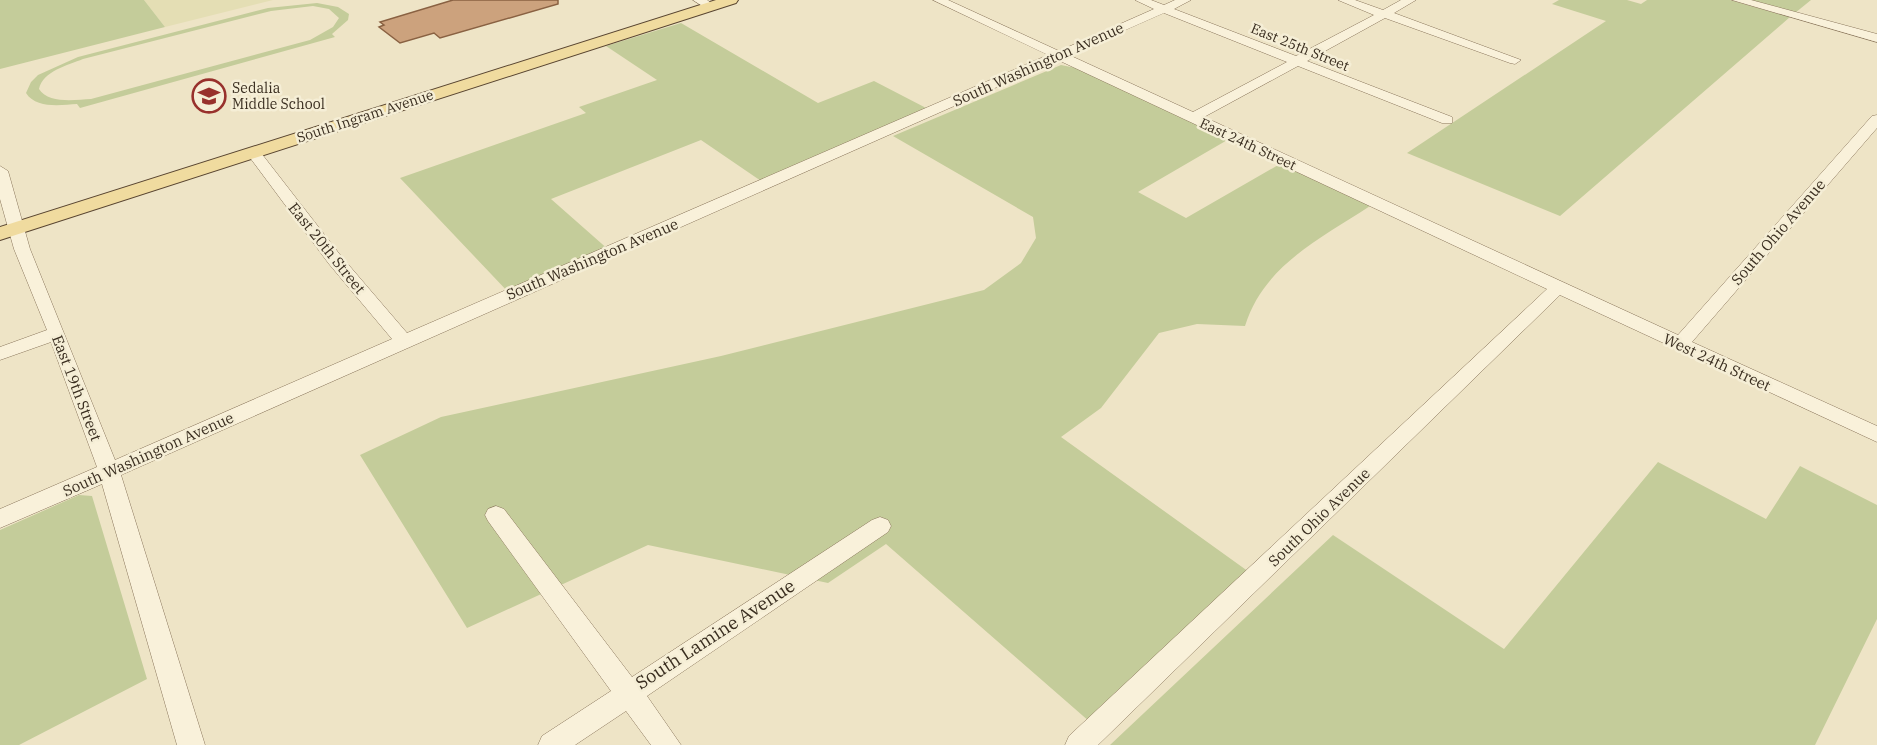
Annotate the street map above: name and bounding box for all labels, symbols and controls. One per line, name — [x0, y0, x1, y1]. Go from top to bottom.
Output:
street label: South Washington Avenue — [950, 18, 1126, 110]
street label: East 25th Street — [1248, 19, 1352, 75]
school or university icon: Sedalia Middle School — [191, 78, 227, 114]
place label: Sedalia Middle School — [232, 79, 325, 113]
street label: South Ingram Avenue — [294, 85, 436, 147]
street label: East 24th Street — [1197, 114, 1299, 174]
street label: South Ohio Avenue — [1727, 175, 1829, 289]
street label: East 20th Street — [284, 198, 370, 298]
street label: South Washington Avenue — [503, 214, 681, 304]
street label: West 24th Street — [1660, 329, 1774, 395]
street label: East 19th Street — [48, 332, 106, 444]
street label: South Washington Avenue — [60, 408, 236, 500]
street label: South Ohio Avenue — [1264, 464, 1374, 570]
street label: South Lamine Avenue — [631, 574, 799, 694]

